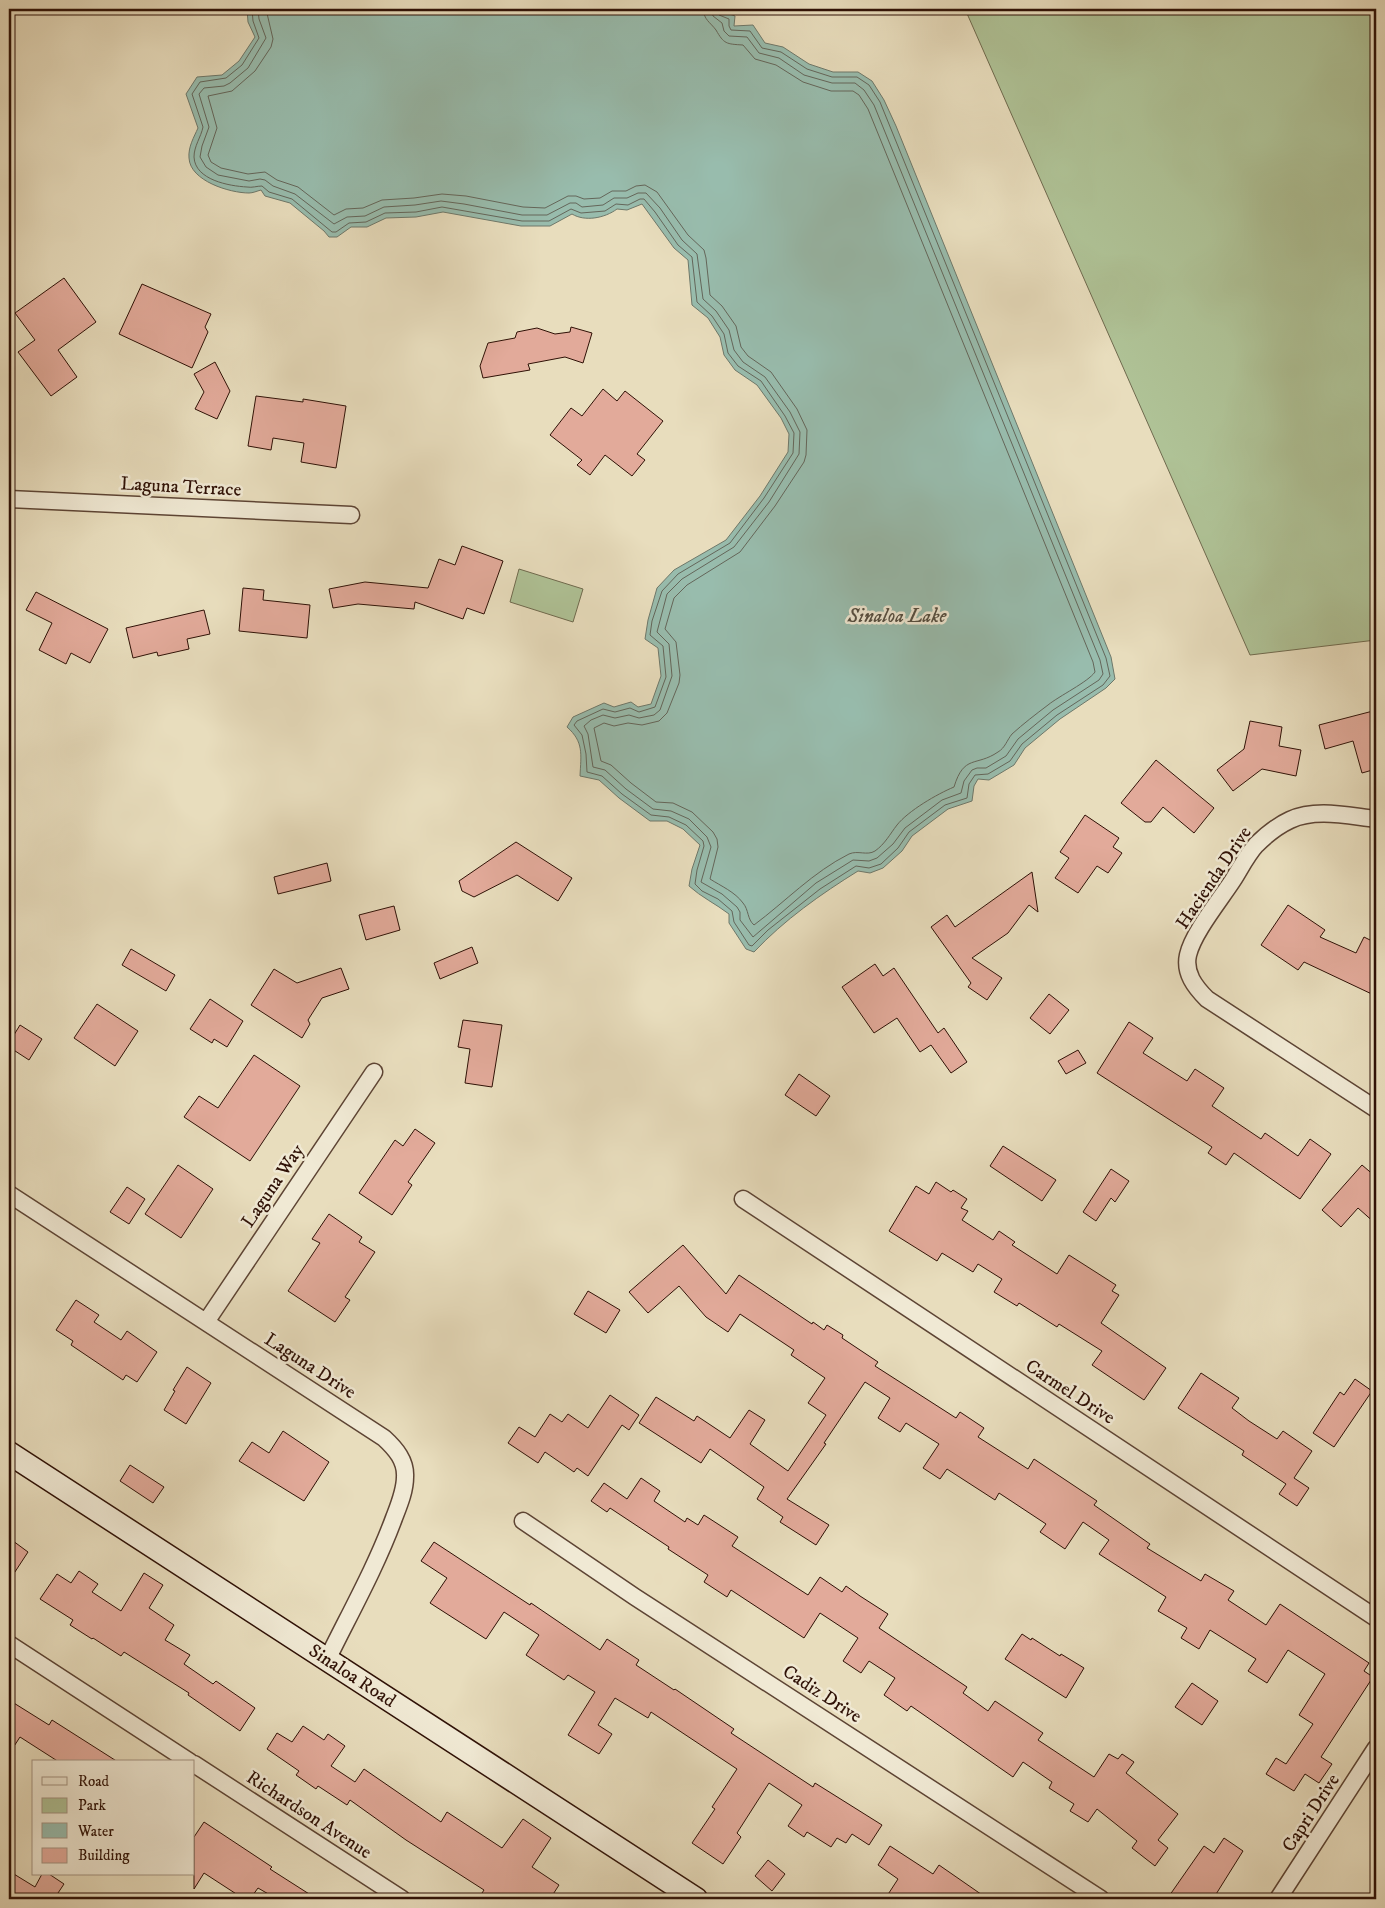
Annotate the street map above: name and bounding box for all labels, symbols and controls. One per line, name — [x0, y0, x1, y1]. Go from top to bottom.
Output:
street label: Laguna Terrace — [120, 472, 242, 502]
water label: Sinaloa Lake — [847, 604, 948, 629]
street label: Hacienda Drive — [1171, 822, 1257, 934]
street label: Laguna Way — [237, 1139, 310, 1232]
street label: Laguna Drive — [260, 1328, 360, 1404]
street label: Carmel Drive — [1021, 1355, 1119, 1429]
street label: Sinaloa Road — [304, 1639, 400, 1713]
street label: Cadiz Drive — [778, 1660, 866, 1728]
legend — [32, 1760, 195, 1876]
street label: Richardson Avenue — [242, 1766, 376, 1864]
street label: Capri Drive — [1277, 1770, 1345, 1856]
text: Road — [78, 1772, 110, 1791]
text: Park — [78, 1796, 107, 1815]
text: Water — [77, 1822, 114, 1841]
text: Building — [78, 1846, 130, 1865]

